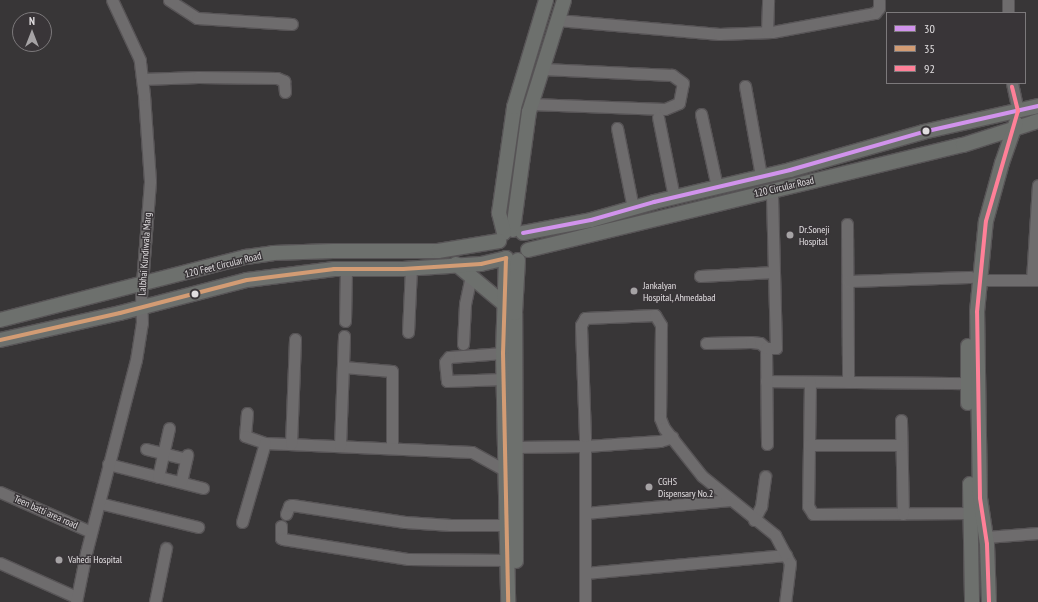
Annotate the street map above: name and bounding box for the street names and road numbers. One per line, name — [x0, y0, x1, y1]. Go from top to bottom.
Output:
street label: 120 Circular Road — [753, 174, 815, 200]
street label: Lalbhai Kundiwala Marg — [136, 212, 154, 296]
street label: 120 Feet Circular Road — [183, 250, 263, 280]
street label: Teen batti area road — [12, 493, 80, 531]

